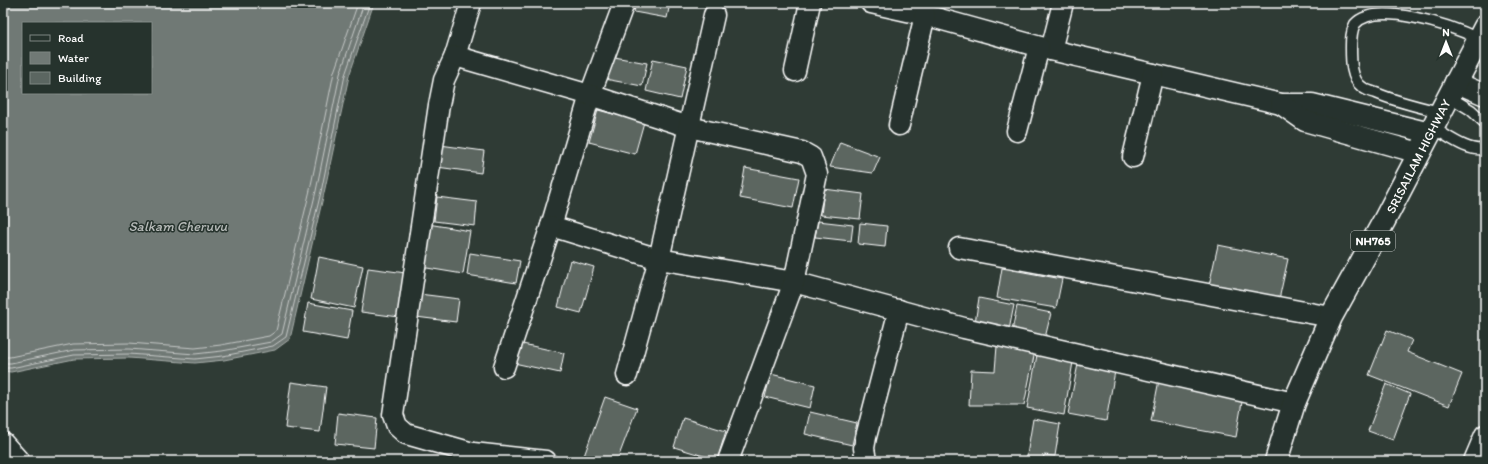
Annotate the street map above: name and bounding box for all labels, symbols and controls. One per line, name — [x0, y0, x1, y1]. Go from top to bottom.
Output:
legend — [22, 22, 152, 94]
north arrow — [1426, 22, 1466, 62]
text: N — [1442, 26, 1450, 39]
text: Road — [58, 31, 84, 45]
text: Water — [58, 51, 89, 65]
text: Building — [58, 71, 102, 85]
street label: SRISAILAM HIGHWAY — [1383, 96, 1454, 216]
water label: Salkam Cheruvu — [129, 218, 228, 235]
road number: NH765 — [1351, 231, 1395, 251]

